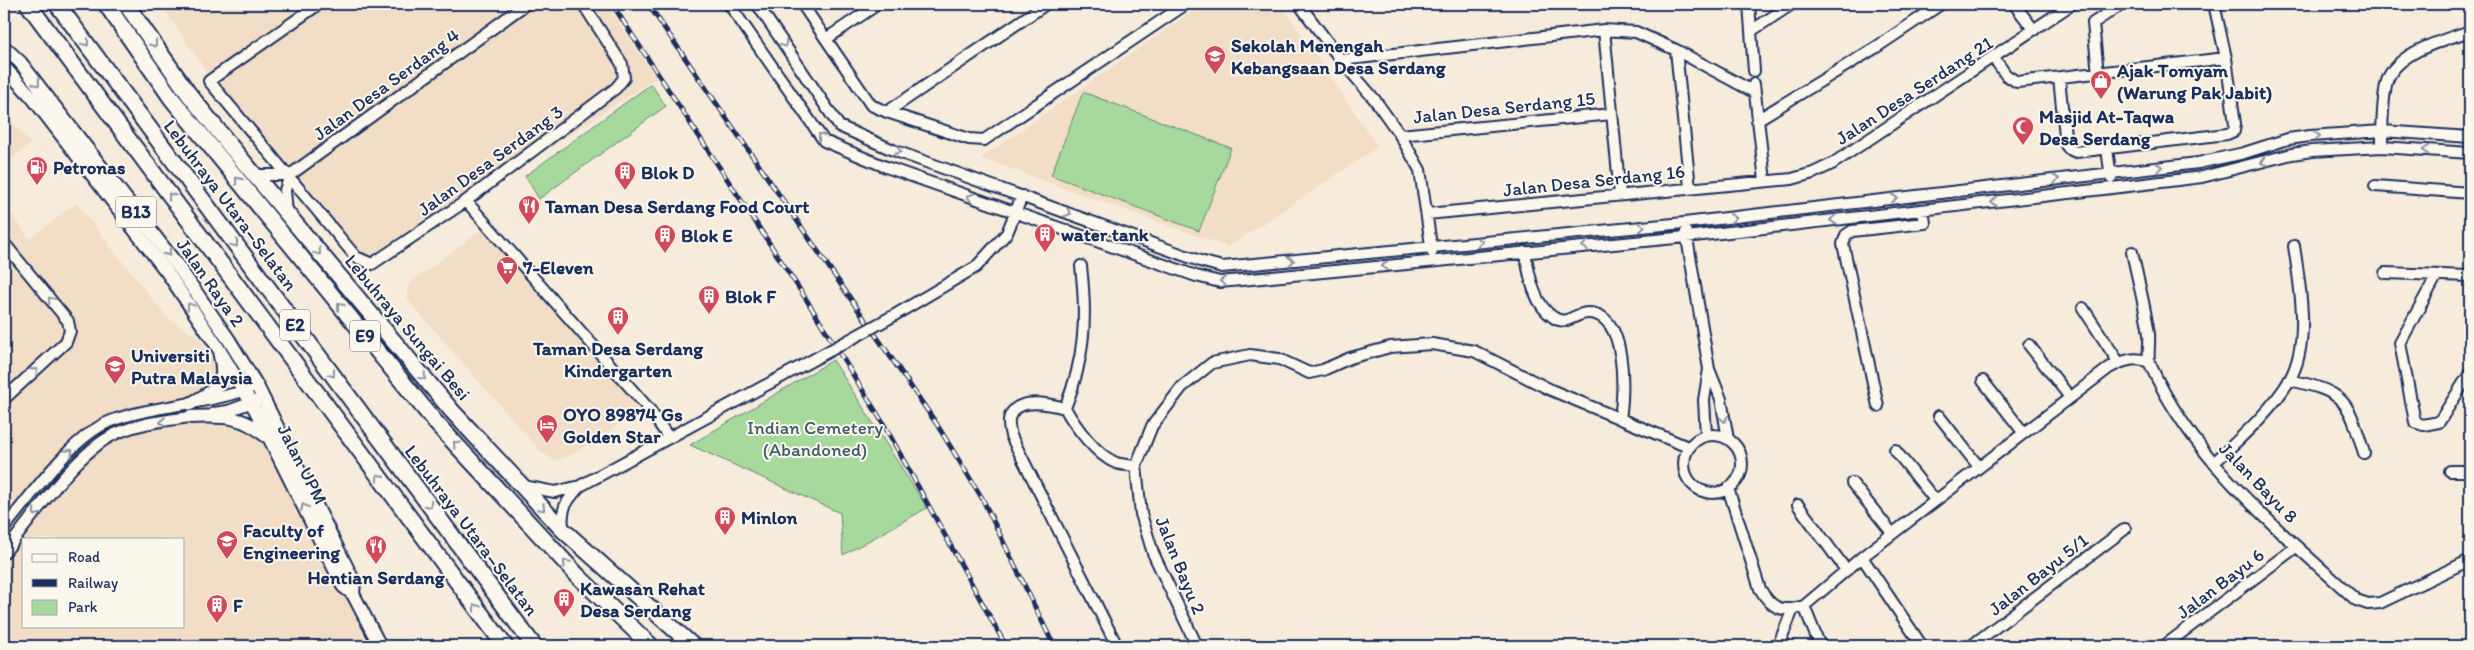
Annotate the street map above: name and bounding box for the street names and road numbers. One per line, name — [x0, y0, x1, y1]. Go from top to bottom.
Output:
street label: Jalan Desa Serdang 4 — [309, 24, 464, 145]
street label: Jalan Desa Serdang 21 — [1831, 31, 1997, 150]
street label: Jalan Desa Serdang 15 — [1412, 87, 1596, 128]
street label: Jalan Desa Serdang 3 — [413, 100, 568, 221]
street label: Lebuhraya Utara–Selatan — [159, 115, 303, 296]
street label: Jalan Desa Serdang 16 — [1502, 160, 1686, 201]
road number: B13 — [116, 196, 156, 228]
street label: Jalan Raya 2 — [172, 234, 249, 331]
street label: Lebuhraya Sungai Besi — [340, 250, 475, 405]
road number: E2 — [280, 310, 310, 340]
road number: E9 — [350, 321, 380, 352]
street label: Jalan UPM — [273, 420, 332, 508]
street label: Jalan Bayu 8 — [2214, 437, 2303, 528]
street label: Lebuhraya Utara–Selatan — [400, 440, 544, 621]
street label: Jalan Bayu 2 — [1150, 513, 1211, 617]
street label: Jalan Bayu 5/1 — [1984, 528, 2093, 620]
street label: Jalan Bayu 6 — [2172, 543, 2269, 624]

